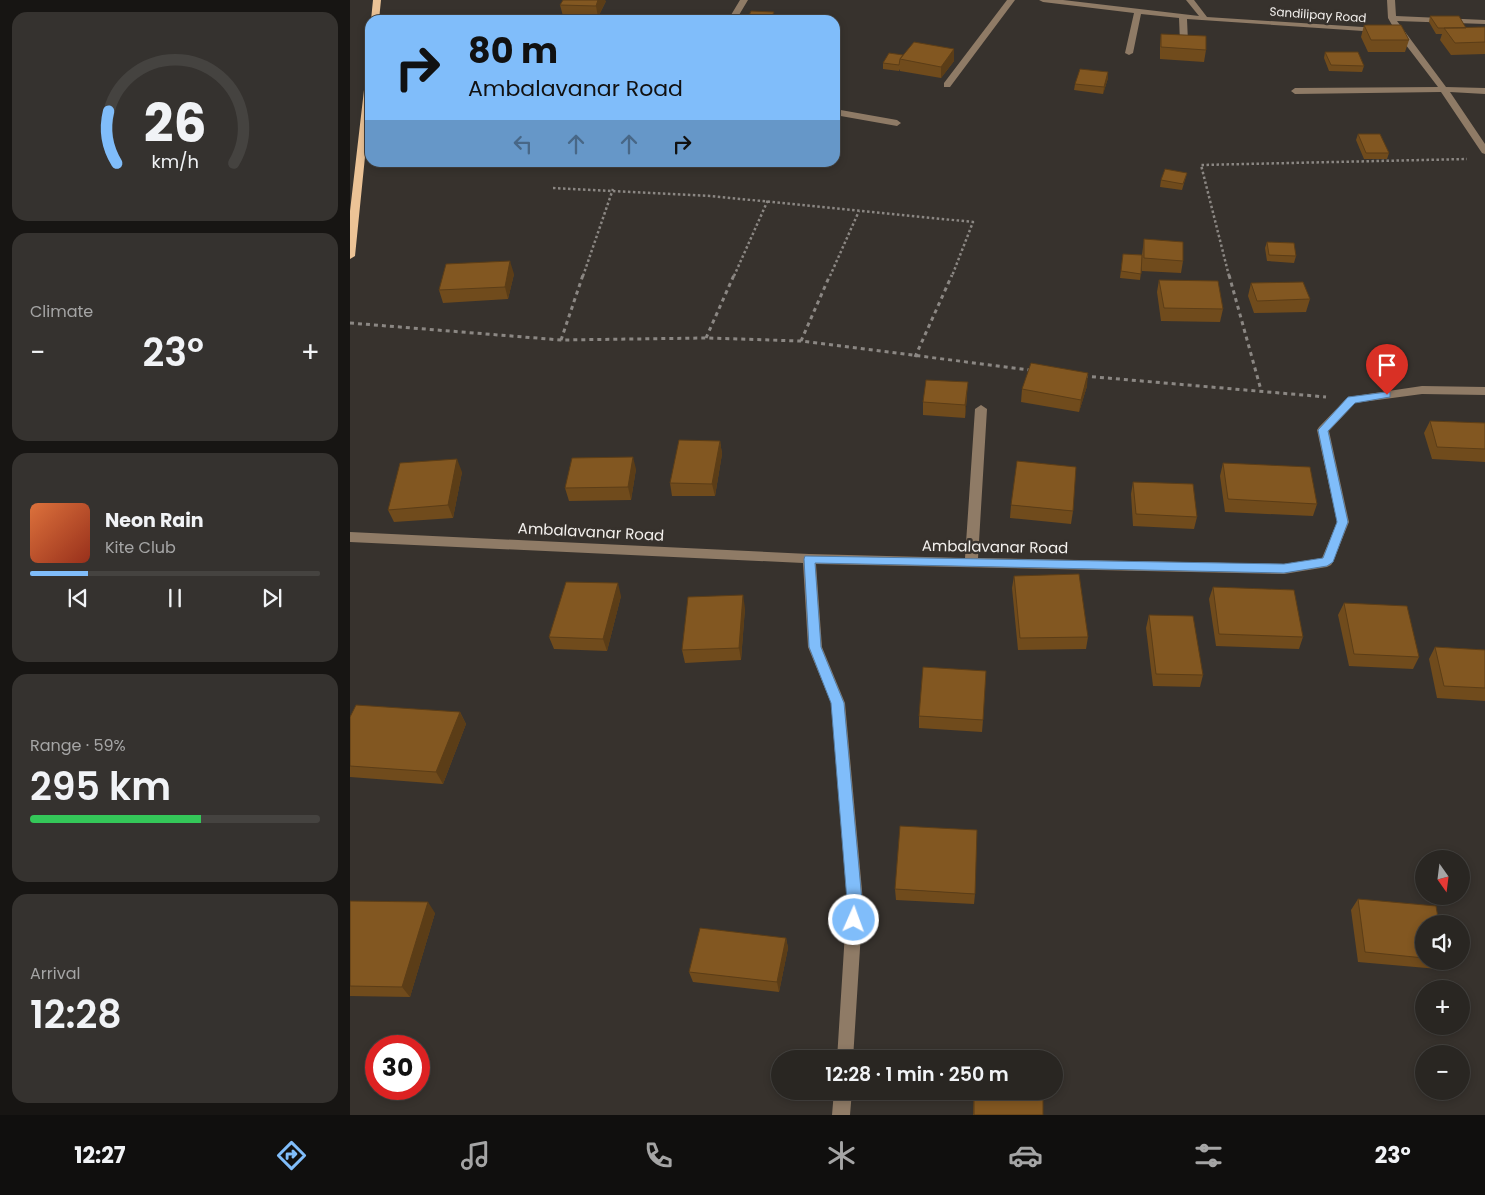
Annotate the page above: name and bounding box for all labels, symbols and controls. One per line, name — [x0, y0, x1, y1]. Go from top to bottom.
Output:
street label: Sandilipay Road — [1269, 3, 1367, 26]
text: 80 m — [468, 26, 558, 75]
icon: right — [385, 35, 450, 100]
text: Ambalavanar Road — [468, 73, 683, 104]
text: 26 — [144, 87, 206, 160]
icon: left — [509, 130, 537, 158]
icon: ahead — [562, 130, 590, 158]
icon: ahead — [615, 130, 643, 158]
icon: right — [668, 130, 696, 158]
text: km/h — [151, 149, 199, 174]
text: Climate — [30, 300, 93, 323]
text: 23° — [142, 326, 204, 379]
text: − — [30, 333, 45, 372]
text: + — [301, 333, 320, 372]
pin — [1366, 344, 1408, 395]
icon: arrive — [1373, 351, 1401, 379]
text: Neon Rain — [105, 507, 204, 534]
street label: Ambalavanar Road — [517, 517, 665, 546]
street label: Ambalavanar Road — [922, 535, 1068, 558]
text: Kite Club — [105, 536, 176, 559]
icon: previous — [64, 584, 92, 612]
icon: pause — [161, 584, 189, 612]
icon: next — [258, 584, 286, 612]
text: Range · 59% — [30, 734, 126, 757]
text: 295 km — [30, 760, 171, 813]
north arrow — [1415, 850, 1470, 905]
map controls — [1415, 850, 1470, 1100]
position arrow — [827, 893, 879, 945]
button: sound — [1415, 915, 1470, 970]
text: Arrival — [30, 962, 80, 985]
button: + — [1415, 980, 1470, 1035]
text: 12:28 — [30, 988, 122, 1041]
speed limit sign: 30 — [365, 1035, 430, 1100]
button: − — [1415, 1045, 1470, 1100]
text: 12:28 · 1 min · 250 m — [825, 1061, 1009, 1088]
icon: directions — [274, 1138, 309, 1173]
icon: music — [458, 1138, 493, 1173]
icon: phone — [641, 1138, 676, 1173]
icon: climate — [824, 1138, 859, 1173]
icon: car — [1008, 1138, 1043, 1173]
icon: filters — [1191, 1138, 1226, 1173]
text: 12:27 — [74, 1140, 126, 1171]
text: 23° — [1375, 1140, 1411, 1171]

